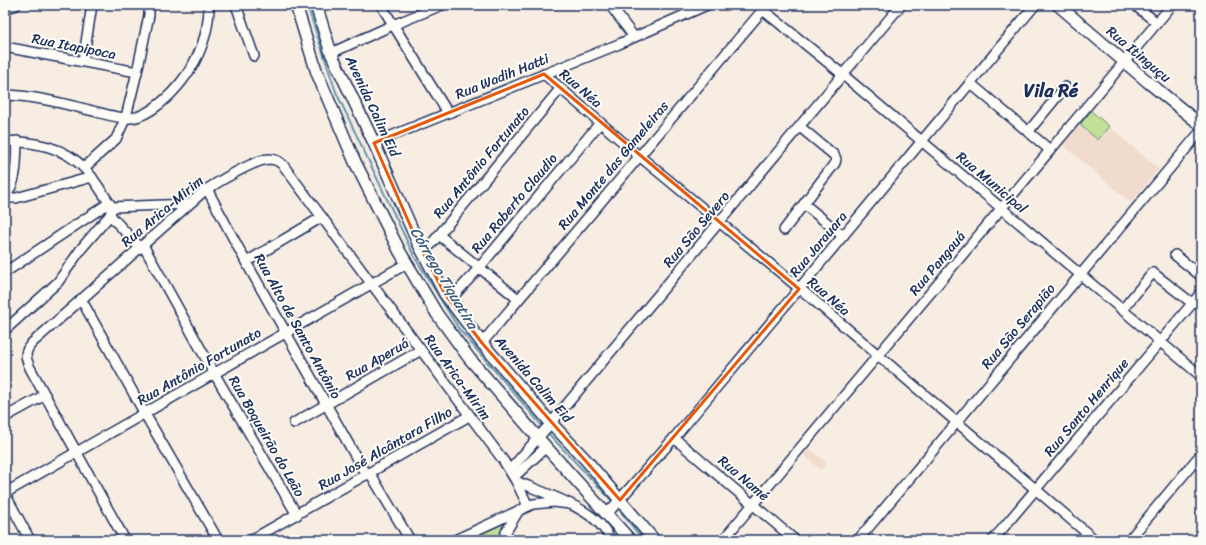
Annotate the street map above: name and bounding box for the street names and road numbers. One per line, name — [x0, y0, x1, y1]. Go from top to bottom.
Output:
street label: Rua Itinguçu — [1100, 19, 1177, 90]
street label: Rua Itapipoca — [30, 26, 118, 67]
street label: Rua Wadih Hatti — [451, 46, 554, 107]
street label: Avenida Calim Eid — [338, 50, 408, 163]
street label: Rua Néa — [553, 62, 608, 114]
street label: Rua Monte das Gameleiras — [552, 95, 676, 236]
street label: Rua Antônio Fortunato — [427, 100, 536, 224]
street label: Rua Municipal — [950, 145, 1034, 221]
street label: Rua Roberto Claudio — [465, 148, 564, 259]
street label: Rua Arica-Mirim — [115, 169, 209, 254]
street label: Rua São Severo — [657, 185, 736, 273]
street label: Rua Jarauara — [783, 206, 854, 283]
street label: Rua Pangauá — [903, 225, 972, 301]
street label: Rua Alto de Santo Antônio — [247, 249, 348, 404]
street label: Rua Néa — [801, 270, 856, 322]
street label: Rua São Serapião — [975, 278, 1062, 375]
street label: Rua Antônio Fortunato — [132, 320, 266, 412]
street label: Rua Arica-Mirim — [418, 329, 498, 426]
street label: Avenida Calim Eid — [488, 329, 580, 430]
street label: Rua Aperuá — [341, 331, 414, 388]
street label: Rua Santo Henrique — [1037, 352, 1135, 462]
street label: Rua Boqueirão do Leão — [221, 371, 312, 502]
street label: Rua José Alcântara Filho — [313, 400, 457, 497]
street label: Rua Namé — [712, 449, 775, 508]

